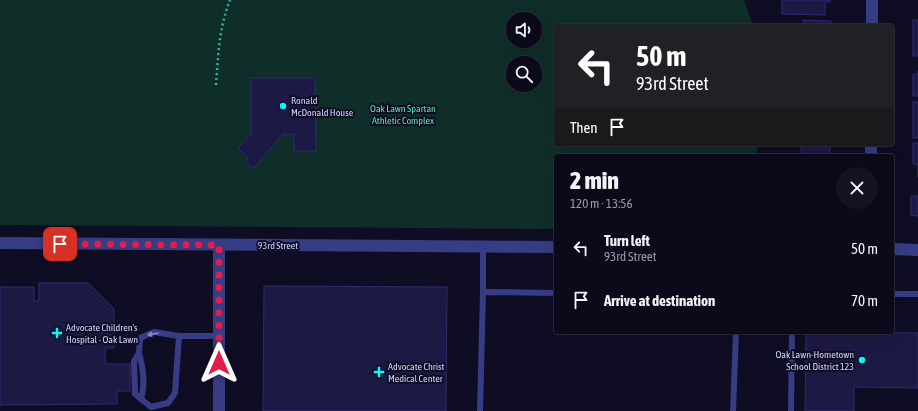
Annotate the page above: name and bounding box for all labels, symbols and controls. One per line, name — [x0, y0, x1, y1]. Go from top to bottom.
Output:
map controls — [506, 12, 542, 92]
button: sound — [506, 12, 542, 48]
icon: left — [570, 40, 622, 92]
text: 50 m — [636, 40, 686, 72]
button: search — [506, 56, 542, 92]
text: 93rd Street — [636, 73, 709, 94]
place label: Ronald McDonald House — [291, 95, 354, 118]
marker: Ronald McDonald House — [278, 101, 288, 111]
park label: Oak Lawn Spartan Athletic Complex — [370, 103, 436, 126]
icon: arrive — [606, 116, 628, 138]
text: Then — [570, 119, 598, 136]
text: 2 min — [570, 167, 619, 194]
button: close — [836, 167, 878, 209]
text: 120 m · 13:56 — [570, 196, 633, 211]
pin — [43, 227, 77, 261]
text: Turn left — [604, 232, 650, 249]
icon: arrive — [49, 233, 71, 255]
icon: left — [570, 237, 592, 259]
street label: 93rd Street — [258, 240, 298, 251]
text: 50 m — [851, 240, 878, 257]
text: 93rd Street — [604, 249, 657, 264]
icon: arrive — [570, 289, 592, 311]
text: Arrive at destination — [604, 292, 715, 309]
text: 70 m — [851, 292, 878, 309]
place label: Advocate Children's Hospital - Oak Lawn — [66, 322, 138, 345]
marker: Advocate Children's Hospital - Oak Lawn — [51, 327, 63, 339]
one-way arrow — [146, 331, 159, 337]
position arrow — [198, 342, 240, 384]
place label: Oak Lawn-Hometown School District 123 — [775, 349, 854, 372]
marker: Oak Lawn-Hometown School District 123 — [857, 355, 867, 365]
place label: Advocate Christ Medical Center — [388, 361, 445, 384]
marker: Advocate Christ Medical Center — [373, 366, 385, 378]

